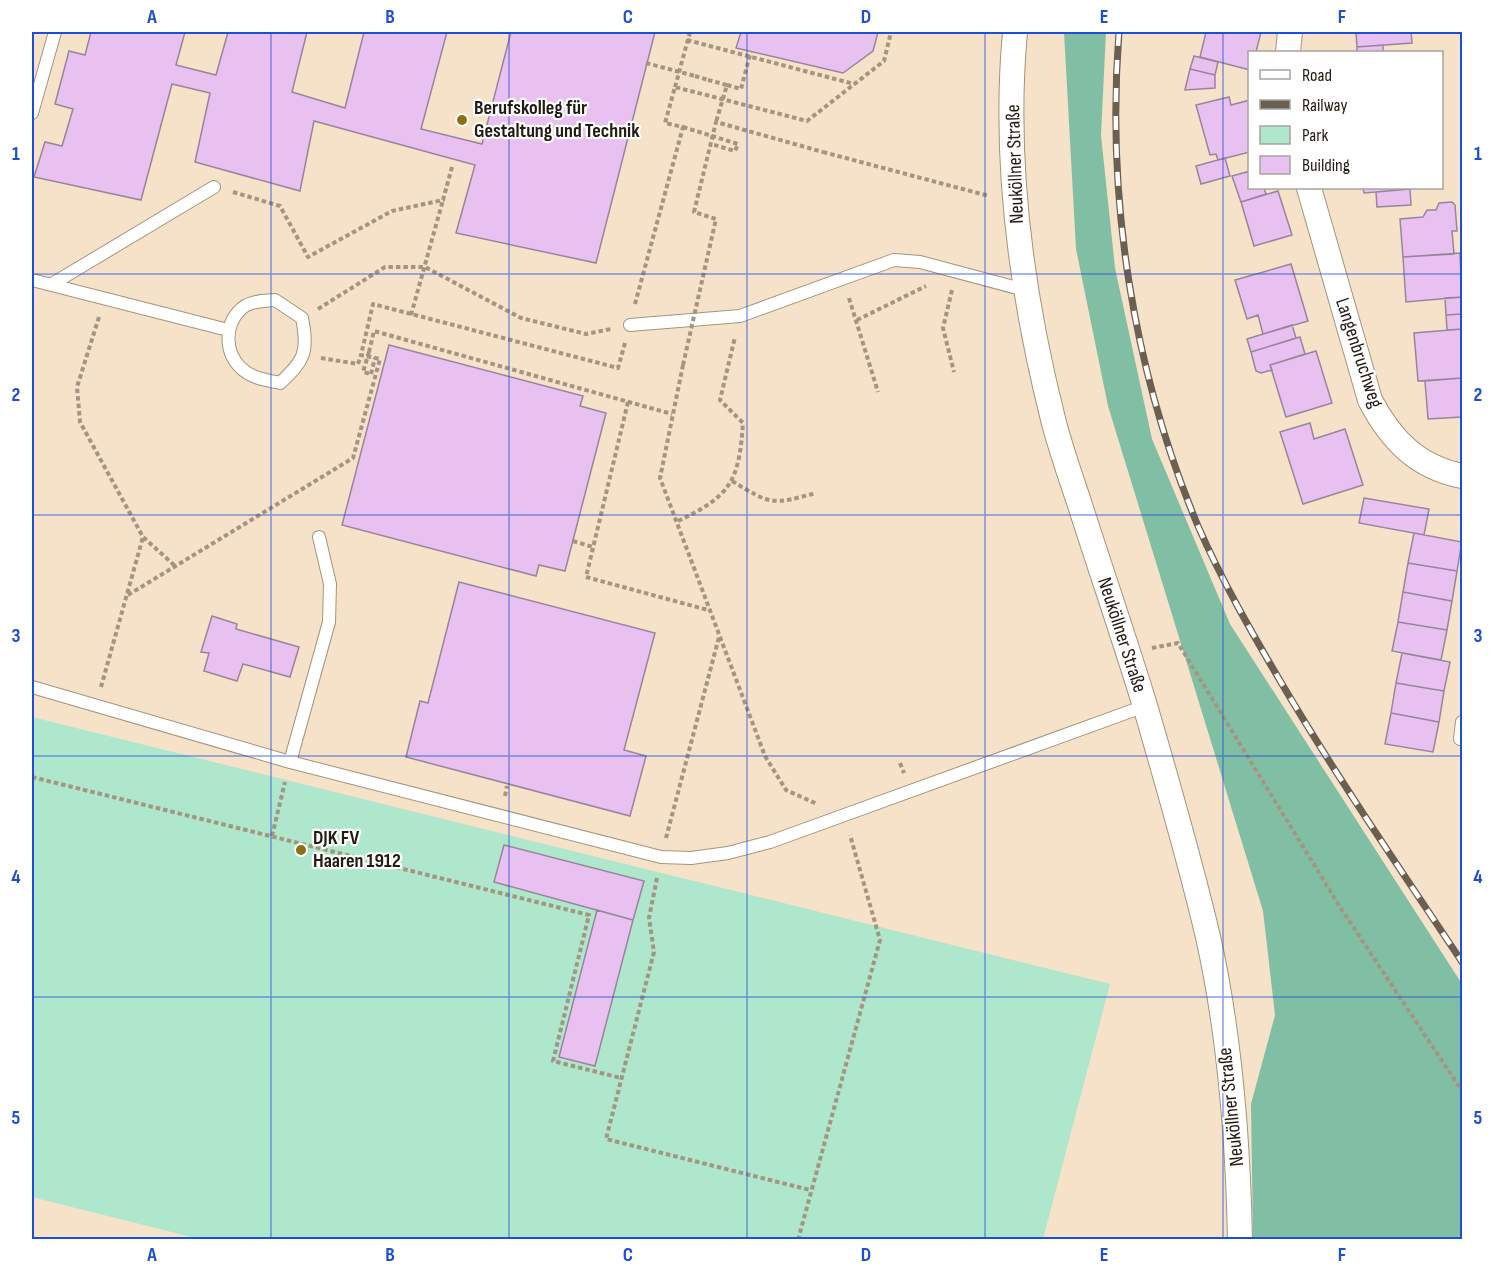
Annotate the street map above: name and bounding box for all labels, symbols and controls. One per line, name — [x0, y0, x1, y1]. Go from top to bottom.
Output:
text: A — [146, 5, 157, 29]
text: B — [385, 5, 395, 29]
text: C — [623, 5, 633, 29]
text: D — [861, 5, 871, 29]
text: E — [1100, 5, 1108, 29]
text: F — [1338, 5, 1346, 29]
legend — [1248, 51, 1443, 189]
text: Road — [1302, 65, 1332, 86]
text: Railway — [1302, 95, 1347, 116]
place label: Berufskolleg für Gestaltung und Technik — [474, 96, 640, 143]
street label: Neuköllner Straße — [1001, 104, 1029, 224]
marker: Berufskolleg für Gestaltung und Technik — [455, 113, 469, 127]
text: Park — [1302, 125, 1328, 146]
text: 1 — [12, 142, 20, 166]
text: 1 — [1474, 142, 1482, 166]
text: Building — [1302, 155, 1350, 176]
street label: Langenbruchweg — [1330, 295, 1388, 411]
text: 2 — [12, 383, 20, 407]
text: 2 — [1474, 383, 1482, 407]
street label: Neuköllner Straße — [1092, 575, 1152, 695]
text: 3 — [12, 624, 21, 648]
text: 3 — [1474, 624, 1483, 648]
place label: DJK FV Haaren 1912 — [313, 826, 401, 873]
marker: DJK FV Haaren 1912 — [294, 843, 308, 857]
text: 4 — [11, 865, 21, 889]
text: 4 — [1473, 865, 1483, 889]
street label: Neuköllner Straße — [1213, 1046, 1249, 1168]
text: 5 — [12, 1106, 21, 1130]
text: 5 — [1474, 1106, 1483, 1130]
text: A — [146, 1243, 157, 1267]
text: B — [385, 1243, 395, 1267]
text: C — [623, 1243, 633, 1267]
text: D — [861, 1243, 871, 1267]
text: E — [1100, 1243, 1108, 1267]
text: F — [1338, 1243, 1346, 1267]

